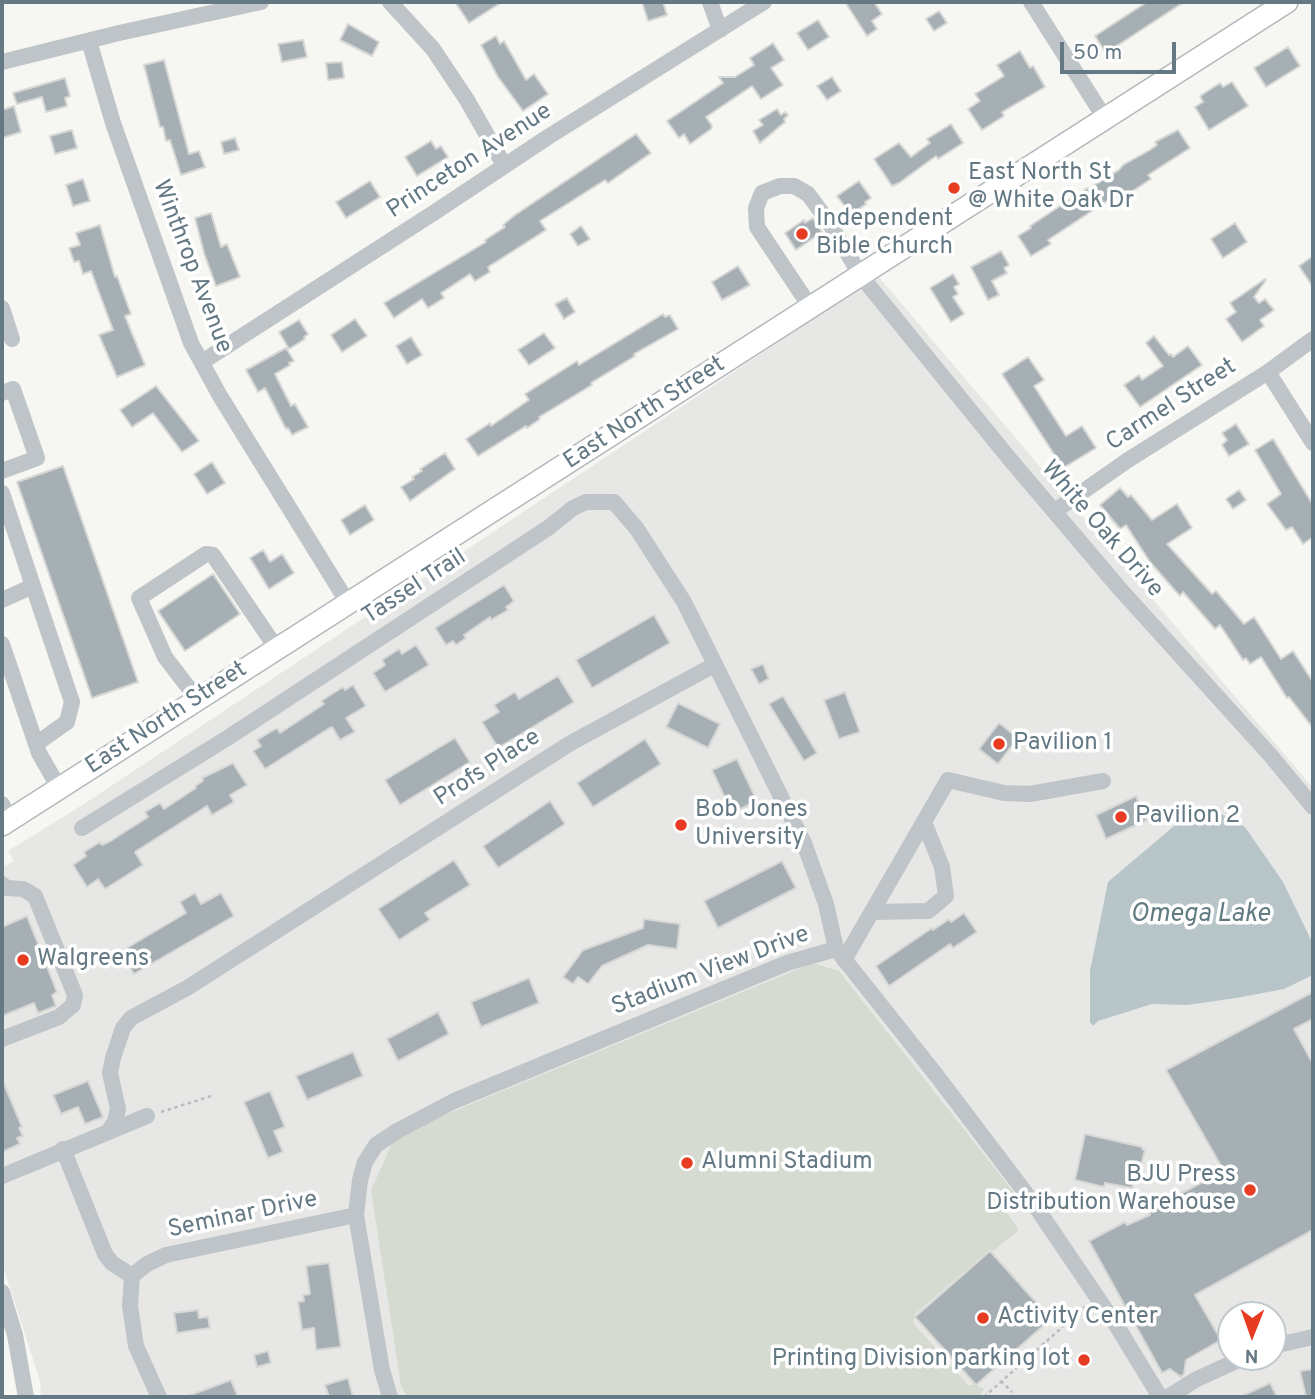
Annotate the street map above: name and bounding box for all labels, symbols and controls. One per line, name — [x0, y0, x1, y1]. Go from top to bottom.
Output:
scale bar — [1063, 28, 1178, 72]
text: 50 m — [1073, 40, 1122, 67]
street label: Princeton Avenue — [382, 98, 558, 226]
place label: East North St @ White Oak Dr — [968, 160, 1134, 216]
street label: Winthrop Avenue — [145, 176, 237, 358]
marker: East North St @ White Oak Dr — [946, 180, 962, 196]
place label: Independent Bible Church — [816, 206, 953, 262]
marker: Independent Bible Church — [794, 226, 810, 242]
street label: East North Street — [559, 351, 731, 477]
street label: Carmel Street — [1102, 353, 1242, 459]
street label: White Oak Drive — [1034, 456, 1168, 604]
street label: Tassel Trail — [358, 544, 472, 632]
street label: East North Street — [81, 656, 253, 782]
street label: Profs Place — [429, 724, 547, 814]
place label: Pavilion 1 — [1013, 730, 1112, 758]
marker: Pavilion 1 — [991, 736, 1007, 752]
place label: Bob Jones University — [695, 797, 808, 853]
place label: Pavilion 2 — [1135, 803, 1240, 831]
marker: Pavilion 2 — [1113, 809, 1129, 825]
marker: Bob Jones University — [673, 817, 689, 833]
water label: Omega Lake — [1130, 900, 1270, 932]
street label: Stadium View Drive — [608, 921, 814, 1023]
place label: Walgreens — [37, 946, 149, 974]
marker: Walgreens — [15, 952, 31, 968]
place label: Alumni Stadium — [701, 1149, 873, 1177]
marker: Alumni Stadium — [679, 1155, 695, 1171]
place label: BJU Press Distribution Warehouse — [986, 1162, 1236, 1218]
marker: BJU Press Distribution Warehouse — [1242, 1182, 1258, 1198]
street label: Seminar Drive — [166, 1186, 320, 1246]
north arrow — [1217, 1301, 1287, 1371]
place label: Activity Center — [997, 1304, 1158, 1332]
marker: Activity Center — [975, 1310, 991, 1326]
text: N — [1245, 1343, 1259, 1367]
place label: Printing Division parking lot — [772, 1346, 1070, 1374]
marker: Printing Division parking lot — [1076, 1352, 1092, 1368]

